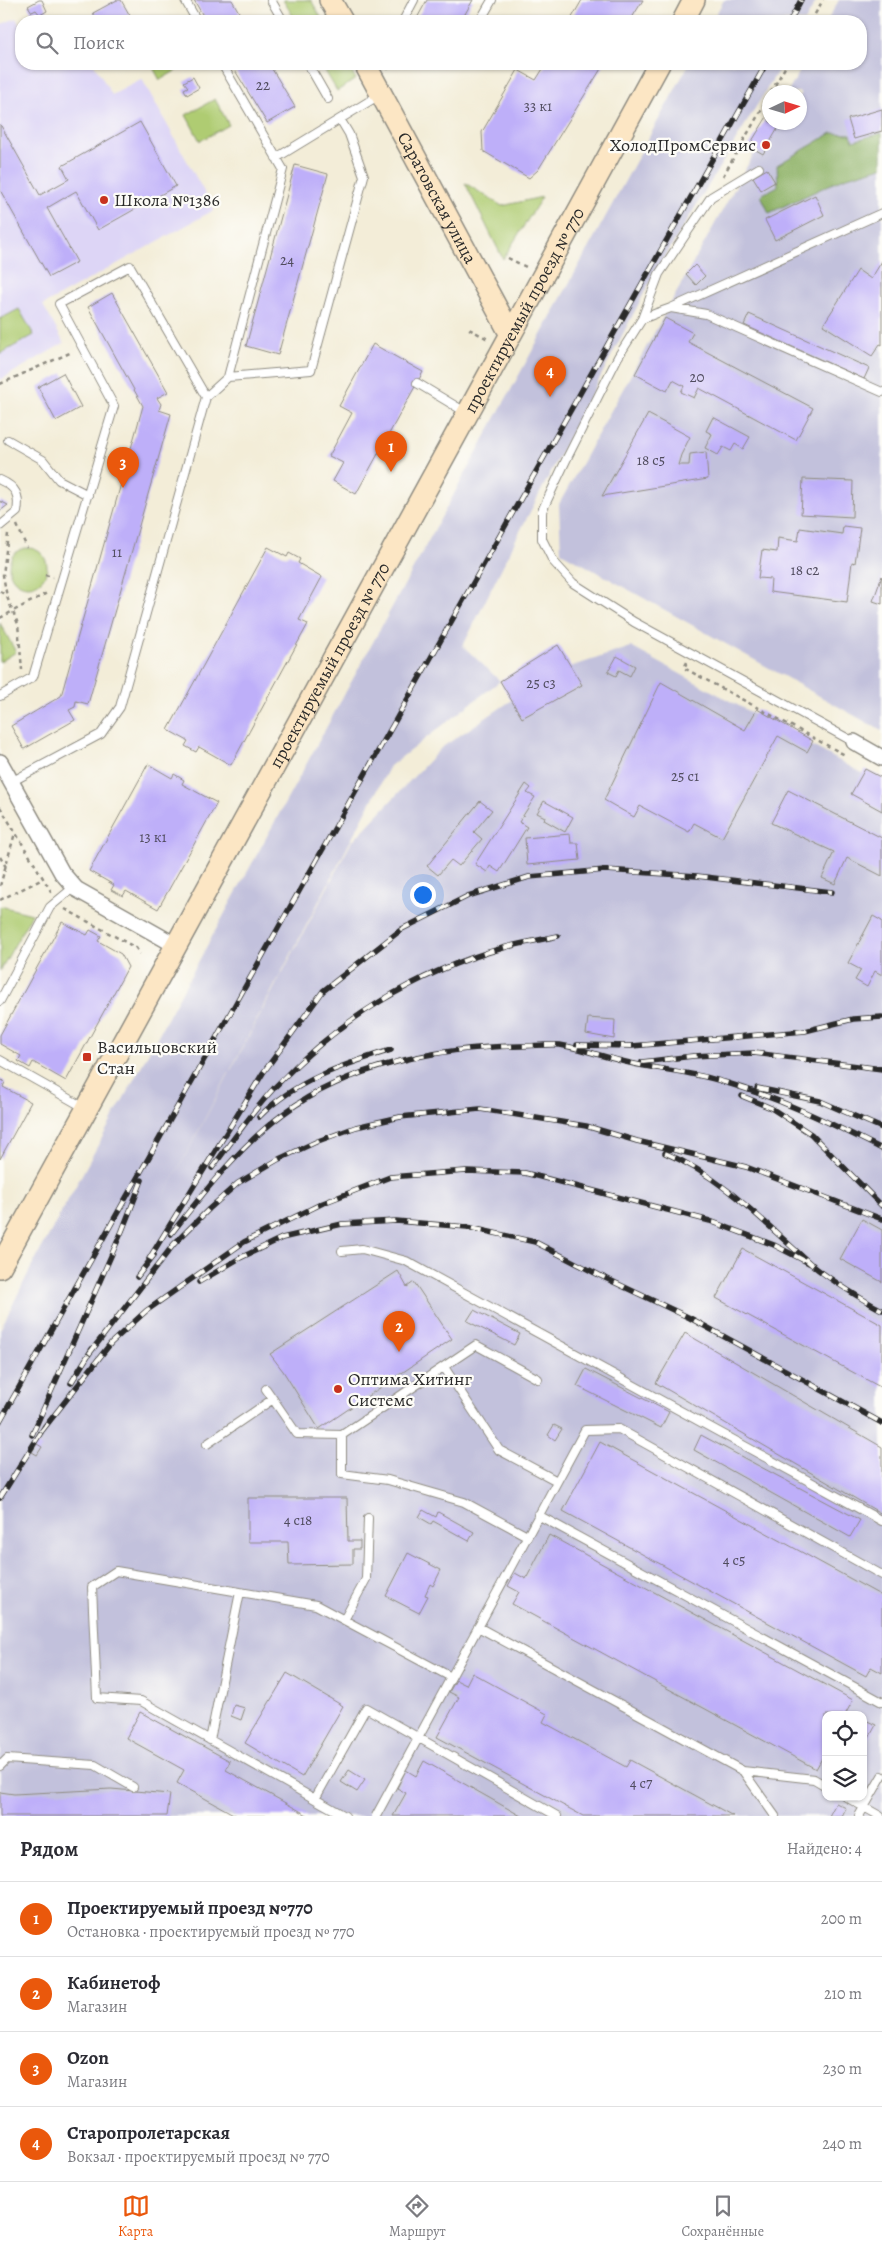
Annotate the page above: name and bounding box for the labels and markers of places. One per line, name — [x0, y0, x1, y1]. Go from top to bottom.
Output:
place label: ХолодПромСервис — [610, 133, 756, 157]
marker: ХолодПромСервис — [760, 139, 772, 151]
place label: Школа №1386 — [114, 188, 220, 212]
marker: Школа №1386 — [98, 194, 110, 206]
pin: 4 — [534, 356, 566, 397]
pin: 1 — [375, 431, 407, 472]
pin: 3 — [107, 447, 139, 488]
place label: Васильцовский Стан — [97, 1035, 217, 1080]
marker: Васильцовский Стан — [81, 1051, 93, 1063]
pin: 2 — [383, 1311, 415, 1352]
place label: Оптима Хитинг Системс — [348, 1367, 473, 1412]
marker: Оптима Хитинг Системс — [332, 1383, 344, 1395]

